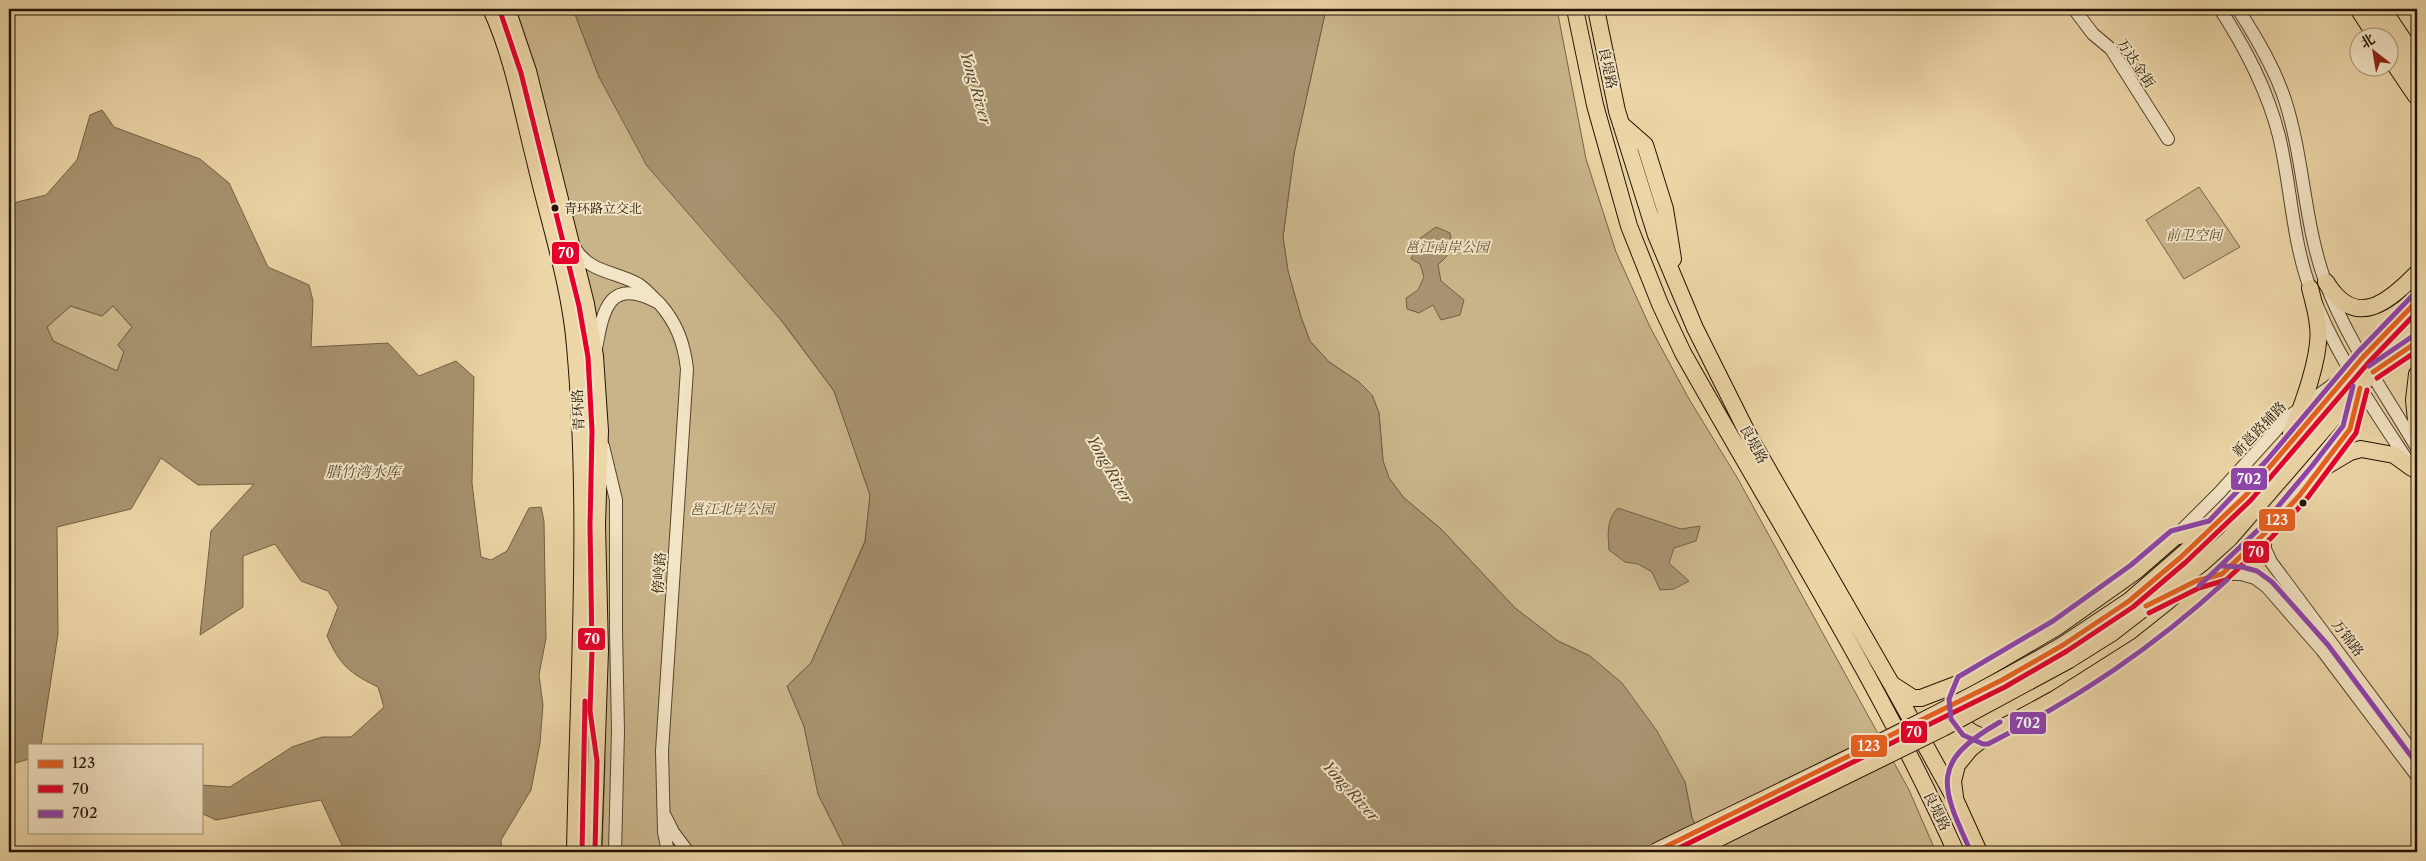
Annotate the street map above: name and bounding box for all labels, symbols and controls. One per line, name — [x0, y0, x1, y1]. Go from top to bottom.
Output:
north arrow — [2348, 28, 2398, 78]
text: 北 — [2357, 30, 2378, 52]
street label: 万达金街 — [2113, 35, 2159, 91]
street label: 良堤路 — [1595, 46, 1621, 90]
water label: Yong River — [957, 49, 996, 128]
place label: 青环路立交北 — [564, 200, 642, 216]
marker: 青环路立交北 — [550, 203, 560, 213]
park label: 前卫空间 — [2166, 226, 2224, 244]
park label: 邕江南岸公园 — [1405, 238, 1491, 256]
line badge: 70 — [551, 241, 580, 265]
text: 70 — [558, 244, 574, 262]
street label: 青环路 — [568, 389, 588, 431]
street label: 新邕路辅路 — [2228, 398, 2290, 460]
street label: 良堤路 — [1736, 421, 1772, 467]
water label: Yong River — [1083, 432, 1138, 507]
water label: 腊竹湾水库 — [325, 462, 403, 481]
line badge: 702 — [2230, 467, 2268, 491]
text: 702 — [2237, 470, 2261, 488]
unlabelled marker — [2298, 498, 2308, 508]
park label: 邕江北岸公园 — [690, 500, 776, 518]
line badge: 123 — [2258, 508, 2296, 532]
text: 123 — [2266, 511, 2288, 529]
line badge: 70 — [2242, 540, 2270, 564]
text: 70 — [2248, 543, 2264, 561]
street label: 傍岭路 — [649, 551, 669, 595]
street label: 万锦路 — [2328, 616, 2368, 660]
line badge: 70 — [577, 627, 606, 651]
text: 70 — [584, 630, 600, 648]
line badge: 702 — [2009, 711, 2047, 735]
text: 702 — [2016, 714, 2040, 732]
line badge: 70 — [1900, 720, 1928, 744]
text: 70 — [1906, 723, 1922, 741]
line badge: 123 — [1850, 734, 1888, 758]
text: 123 — [1858, 737, 1880, 755]
legend — [28, 744, 202, 834]
text: 123 — [72, 753, 95, 772]
water label: Yong River — [1319, 757, 1384, 826]
text: 70 — [72, 779, 89, 798]
street label: 良堤路 — [1920, 788, 1954, 834]
text: 702 — [72, 803, 98, 822]

